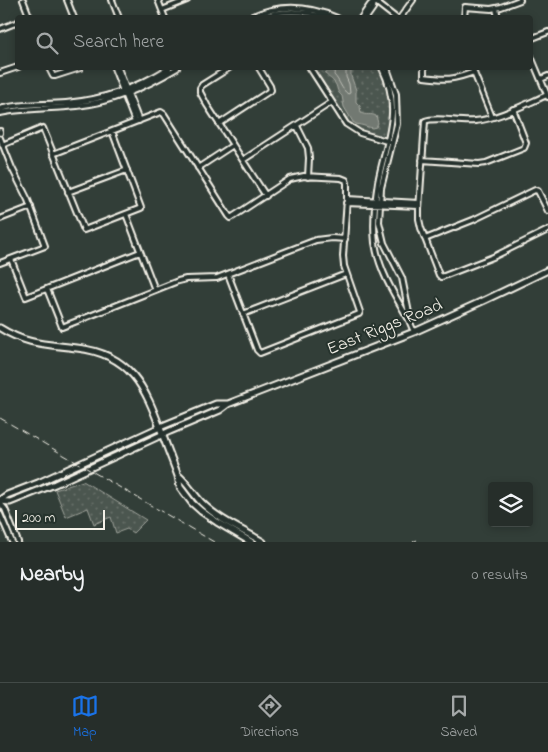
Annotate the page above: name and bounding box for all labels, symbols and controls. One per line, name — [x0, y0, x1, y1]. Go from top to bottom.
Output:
search box — [15, 15, 533, 70]
icon: search — [33, 29, 61, 57]
text: Search here — [73, 29, 164, 56]
street label: East Riggs Road — [323, 293, 447, 364]
map controls — [488, 482, 533, 527]
button: layers — [488, 482, 533, 527]
scale bar — [15, 507, 105, 530]
text: 200 m — [22, 508, 55, 529]
text: Nearby — [20, 560, 84, 590]
text: 0 results — [472, 563, 528, 587]
tab: Map — [71, 692, 99, 743]
tab: Directions — [241, 692, 299, 743]
tab: Saved — [441, 692, 477, 743]

